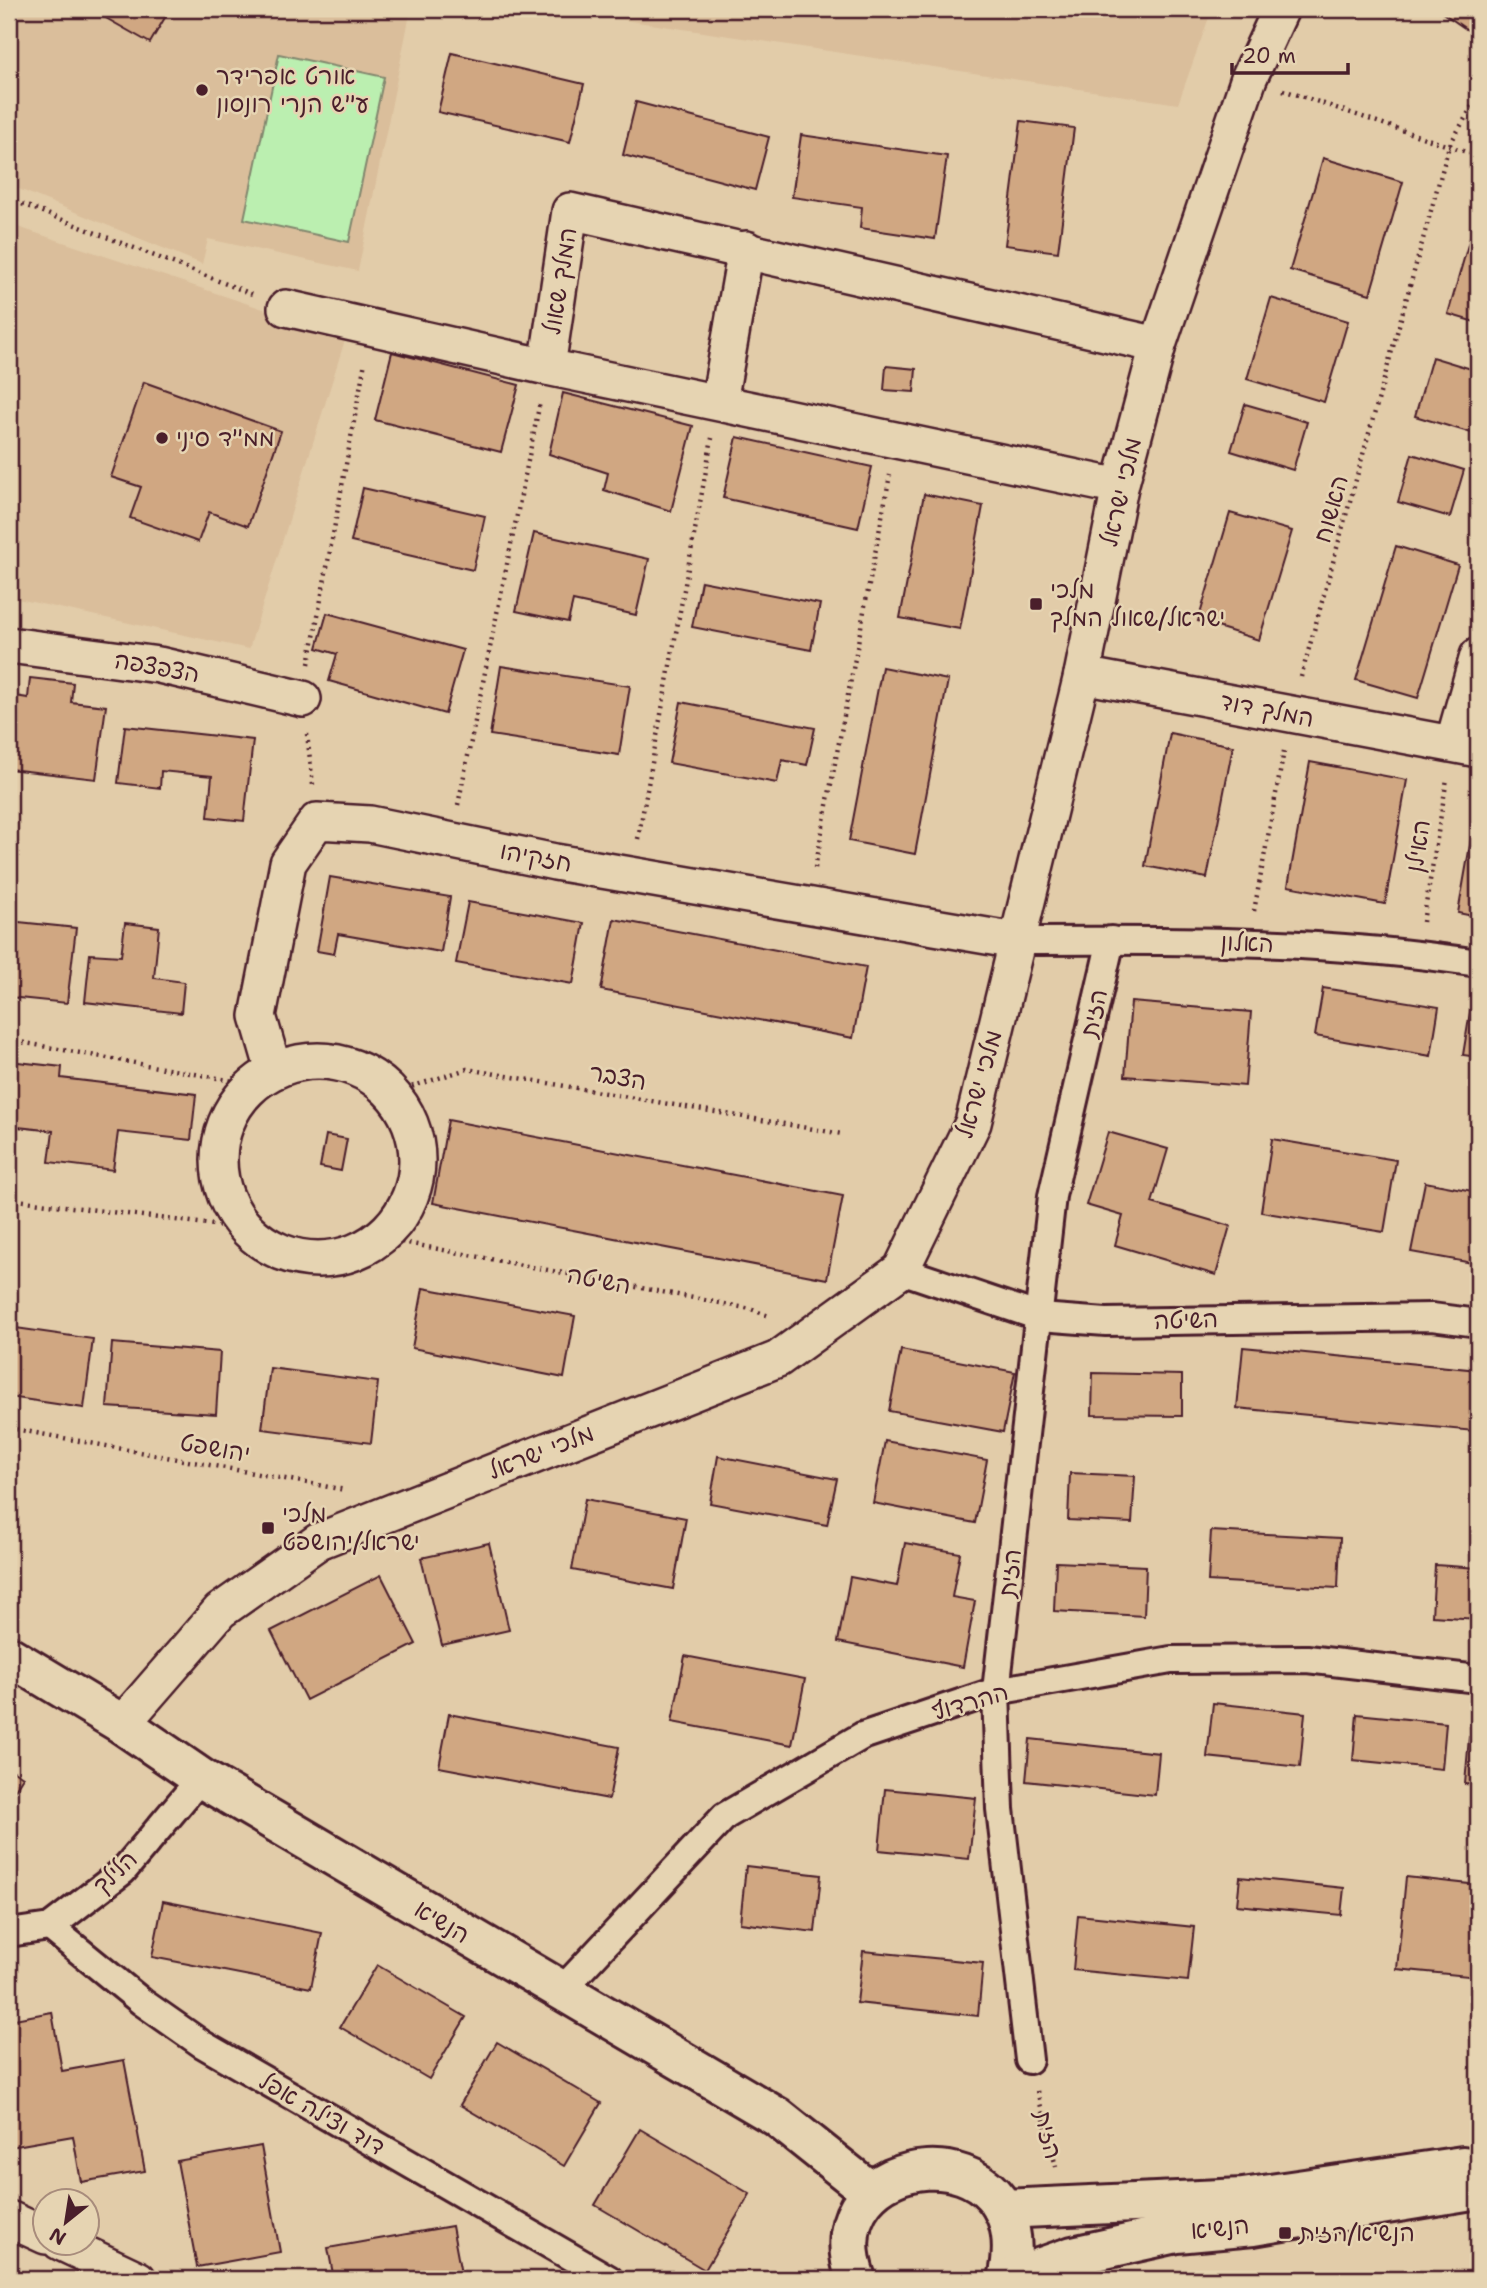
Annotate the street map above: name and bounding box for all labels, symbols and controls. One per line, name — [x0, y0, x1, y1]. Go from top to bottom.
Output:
scale bar — [1232, 32, 1347, 76]
text: 20 m — [1242, 42, 1296, 70]
place label: אורט אפרידר ע"ש הנרי רונסון — [216, 60, 369, 120]
marker: אורט אפרידר ע"ש הנרי רונסון — [194, 82, 210, 98]
street label: המלך שאול — [536, 225, 584, 337]
place label: ממ"ד סיני — [176, 422, 274, 454]
marker: ממ"ד סיני — [154, 430, 170, 446]
street label: מלכי ישראל — [1093, 434, 1149, 550]
street label: האשוח — [1306, 471, 1356, 547]
place label: מלכי ישראל/שאול המלך — [1050, 574, 1225, 634]
marker: מלכי ישראל/שאול המלך — [1028, 596, 1044, 612]
street label: הצפצפה — [112, 644, 202, 690]
street label: המלך דוד — [1217, 685, 1317, 735]
street label: האילן — [1398, 817, 1438, 875]
street label: חזקיהו — [497, 834, 575, 880]
street label: האלון — [1220, 926, 1274, 960]
street label: הזית — [1072, 986, 1115, 1042]
street label: מלכי ישראל — [948, 1026, 1010, 1142]
street label: הצבר — [587, 1056, 649, 1098]
street label: השיטה — [564, 1258, 634, 1302]
street label: השיטה — [1153, 1303, 1219, 1337]
street label: מלכי ישראל — [483, 1417, 599, 1487]
street label: יהושפט — [177, 1426, 253, 1470]
place label: מלכי ישראל/יהושפט — [282, 1498, 420, 1558]
marker: מלכי ישראל/יהושפט — [260, 1520, 276, 1536]
street label: הזית — [991, 1547, 1029, 1601]
street label: ההרדוף — [928, 1676, 1012, 1728]
street label: הלילך — [86, 1843, 144, 1901]
street label: הנשיא — [408, 1893, 476, 1951]
street label: דוד וצילה אפל — [253, 2065, 391, 2163]
street label: הזית — [1026, 2106, 1069, 2162]
north arrow — [32, 2186, 102, 2256]
street label: הנשיא — [1189, 2209, 1251, 2247]
place label: הנשיא/הזית — [1297, 2217, 1415, 2249]
text: N — [45, 2222, 71, 2251]
marker: הנשיא/הזית — [1277, 2225, 1293, 2241]

